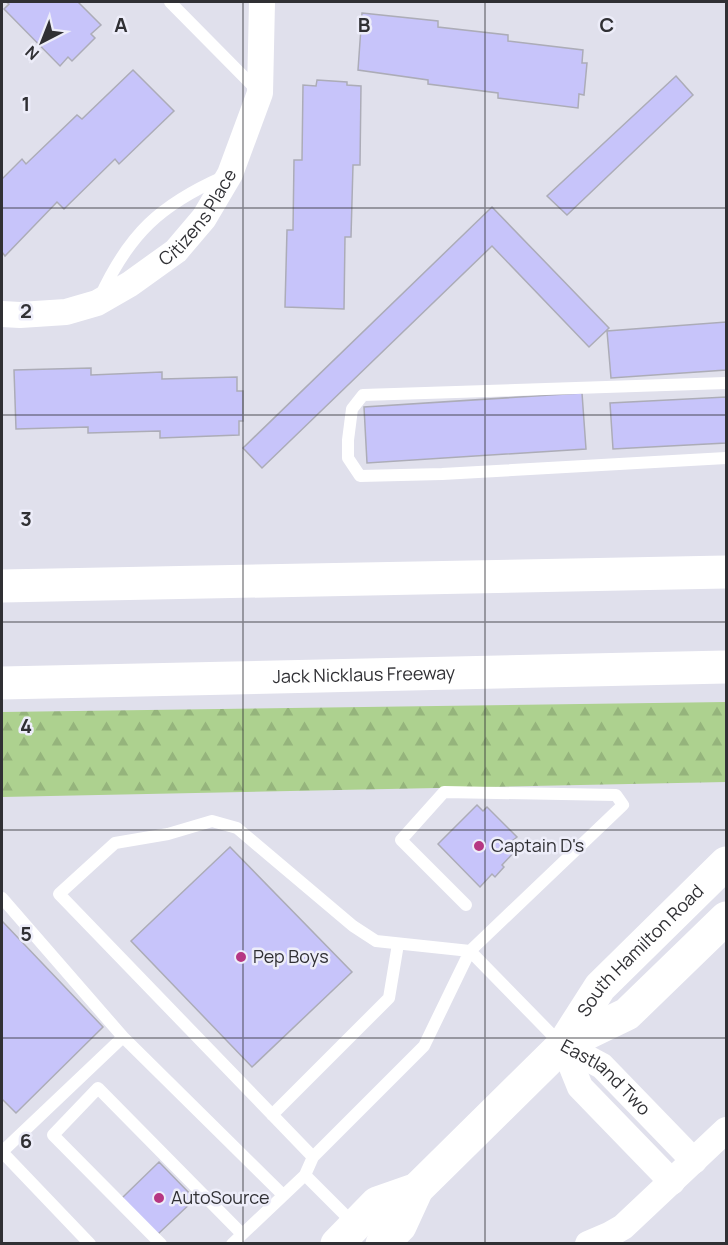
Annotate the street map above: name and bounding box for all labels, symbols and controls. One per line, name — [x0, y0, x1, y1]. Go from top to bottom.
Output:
text: A — [114, 11, 128, 38]
text: B — [358, 11, 371, 38]
text: C — [600, 11, 614, 38]
north arrow — [12, 12, 72, 72]
text: N — [20, 41, 44, 65]
text: 1 — [22, 90, 30, 117]
street label: Citizens Place — [153, 164, 241, 271]
text: 2 — [20, 297, 32, 324]
text: 3 — [20, 505, 32, 532]
street label: Jack Nicklaus Freeway — [272, 660, 456, 688]
text: 4 — [20, 712, 32, 739]
place label: Captain D's — [491, 833, 584, 857]
marker: Captain D's — [472, 839, 486, 853]
street label: South Hamilton Road — [571, 879, 708, 1021]
text: 5 — [20, 920, 32, 947]
place label: Pep Boys — [253, 944, 329, 968]
marker: Pep Boys — [234, 950, 248, 964]
street label: Eastland Two — [557, 1033, 656, 1120]
text: 6 — [20, 1127, 32, 1154]
place label: AutoSource — [171, 1185, 270, 1209]
marker: AutoSource — [152, 1191, 166, 1205]

